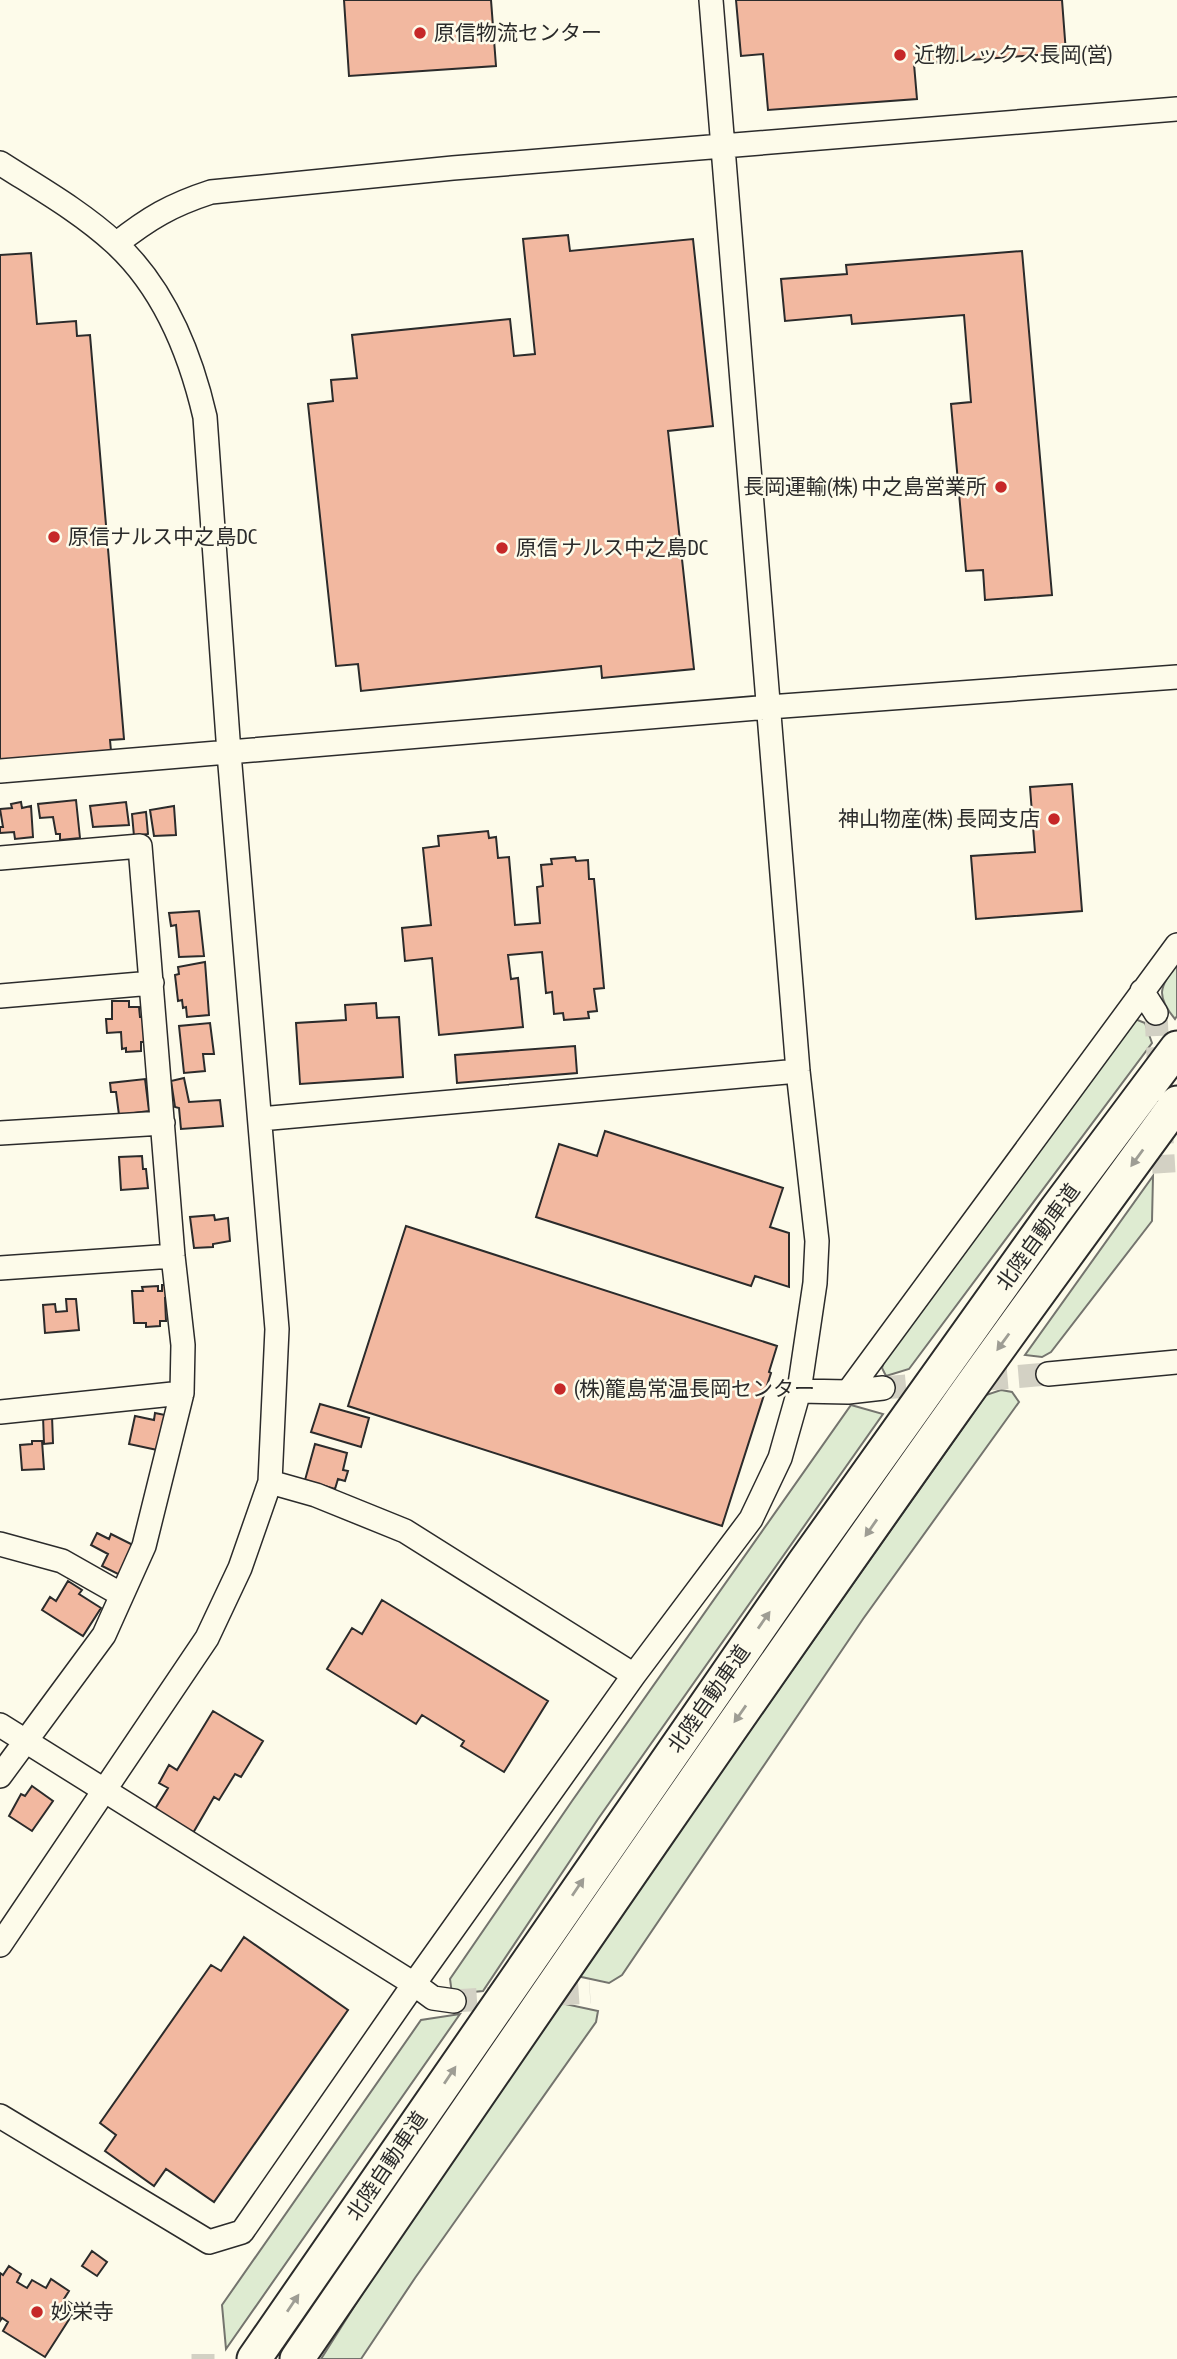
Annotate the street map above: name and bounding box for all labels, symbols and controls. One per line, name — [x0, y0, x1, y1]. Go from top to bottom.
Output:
place label: 原信物流センター — [434, 20, 602, 44]
marker: 原信物流センター — [412, 25, 428, 41]
place label: 近物レックス長岡(営) — [914, 42, 1112, 66]
marker: 近物レックス長岡(営) — [892, 47, 908, 63]
place label: 長岡運輸(株) 中之島営業所 — [743, 474, 987, 498]
marker: 長岡運輸(株) 中之島営業所 — [993, 479, 1009, 495]
place label: 原信ナルス中之島DC — [68, 524, 258, 548]
marker: 原信ナルス中之島DC — [46, 529, 62, 545]
place label: 原信 ナルス中之島DC — [516, 535, 709, 559]
marker: 原信 ナルス中之島DC — [494, 540, 510, 556]
place label: 神山物産(株) 長岡支店 — [838, 806, 1040, 830]
marker: 神山物産(株) 長岡支店 — [1046, 811, 1062, 827]
one-way arrow — [1130, 1149, 1144, 1168]
street label: 北陸自動車道 — [990, 1178, 1084, 1294]
one-way arrow — [996, 1333, 1010, 1351]
place label: (株)籠島常温長岡センター — [574, 1376, 815, 1400]
marker: (株)籠島常温長岡センター — [552, 1381, 568, 1397]
one-way arrow — [864, 1519, 878, 1537]
one-way arrow — [757, 1611, 771, 1629]
street label: 北陸自動車道 — [662, 1640, 754, 1757]
one-way arrow — [733, 1705, 747, 1723]
one-way arrow — [572, 1877, 585, 1897]
one-way arrow — [443, 2066, 457, 2084]
street label: 北陸自動車道 — [341, 2107, 431, 2224]
one-way arrow — [286, 2294, 300, 2312]
place label: 妙栄寺 — [51, 2299, 114, 2323]
marker: 妙栄寺 — [29, 2304, 45, 2320]

